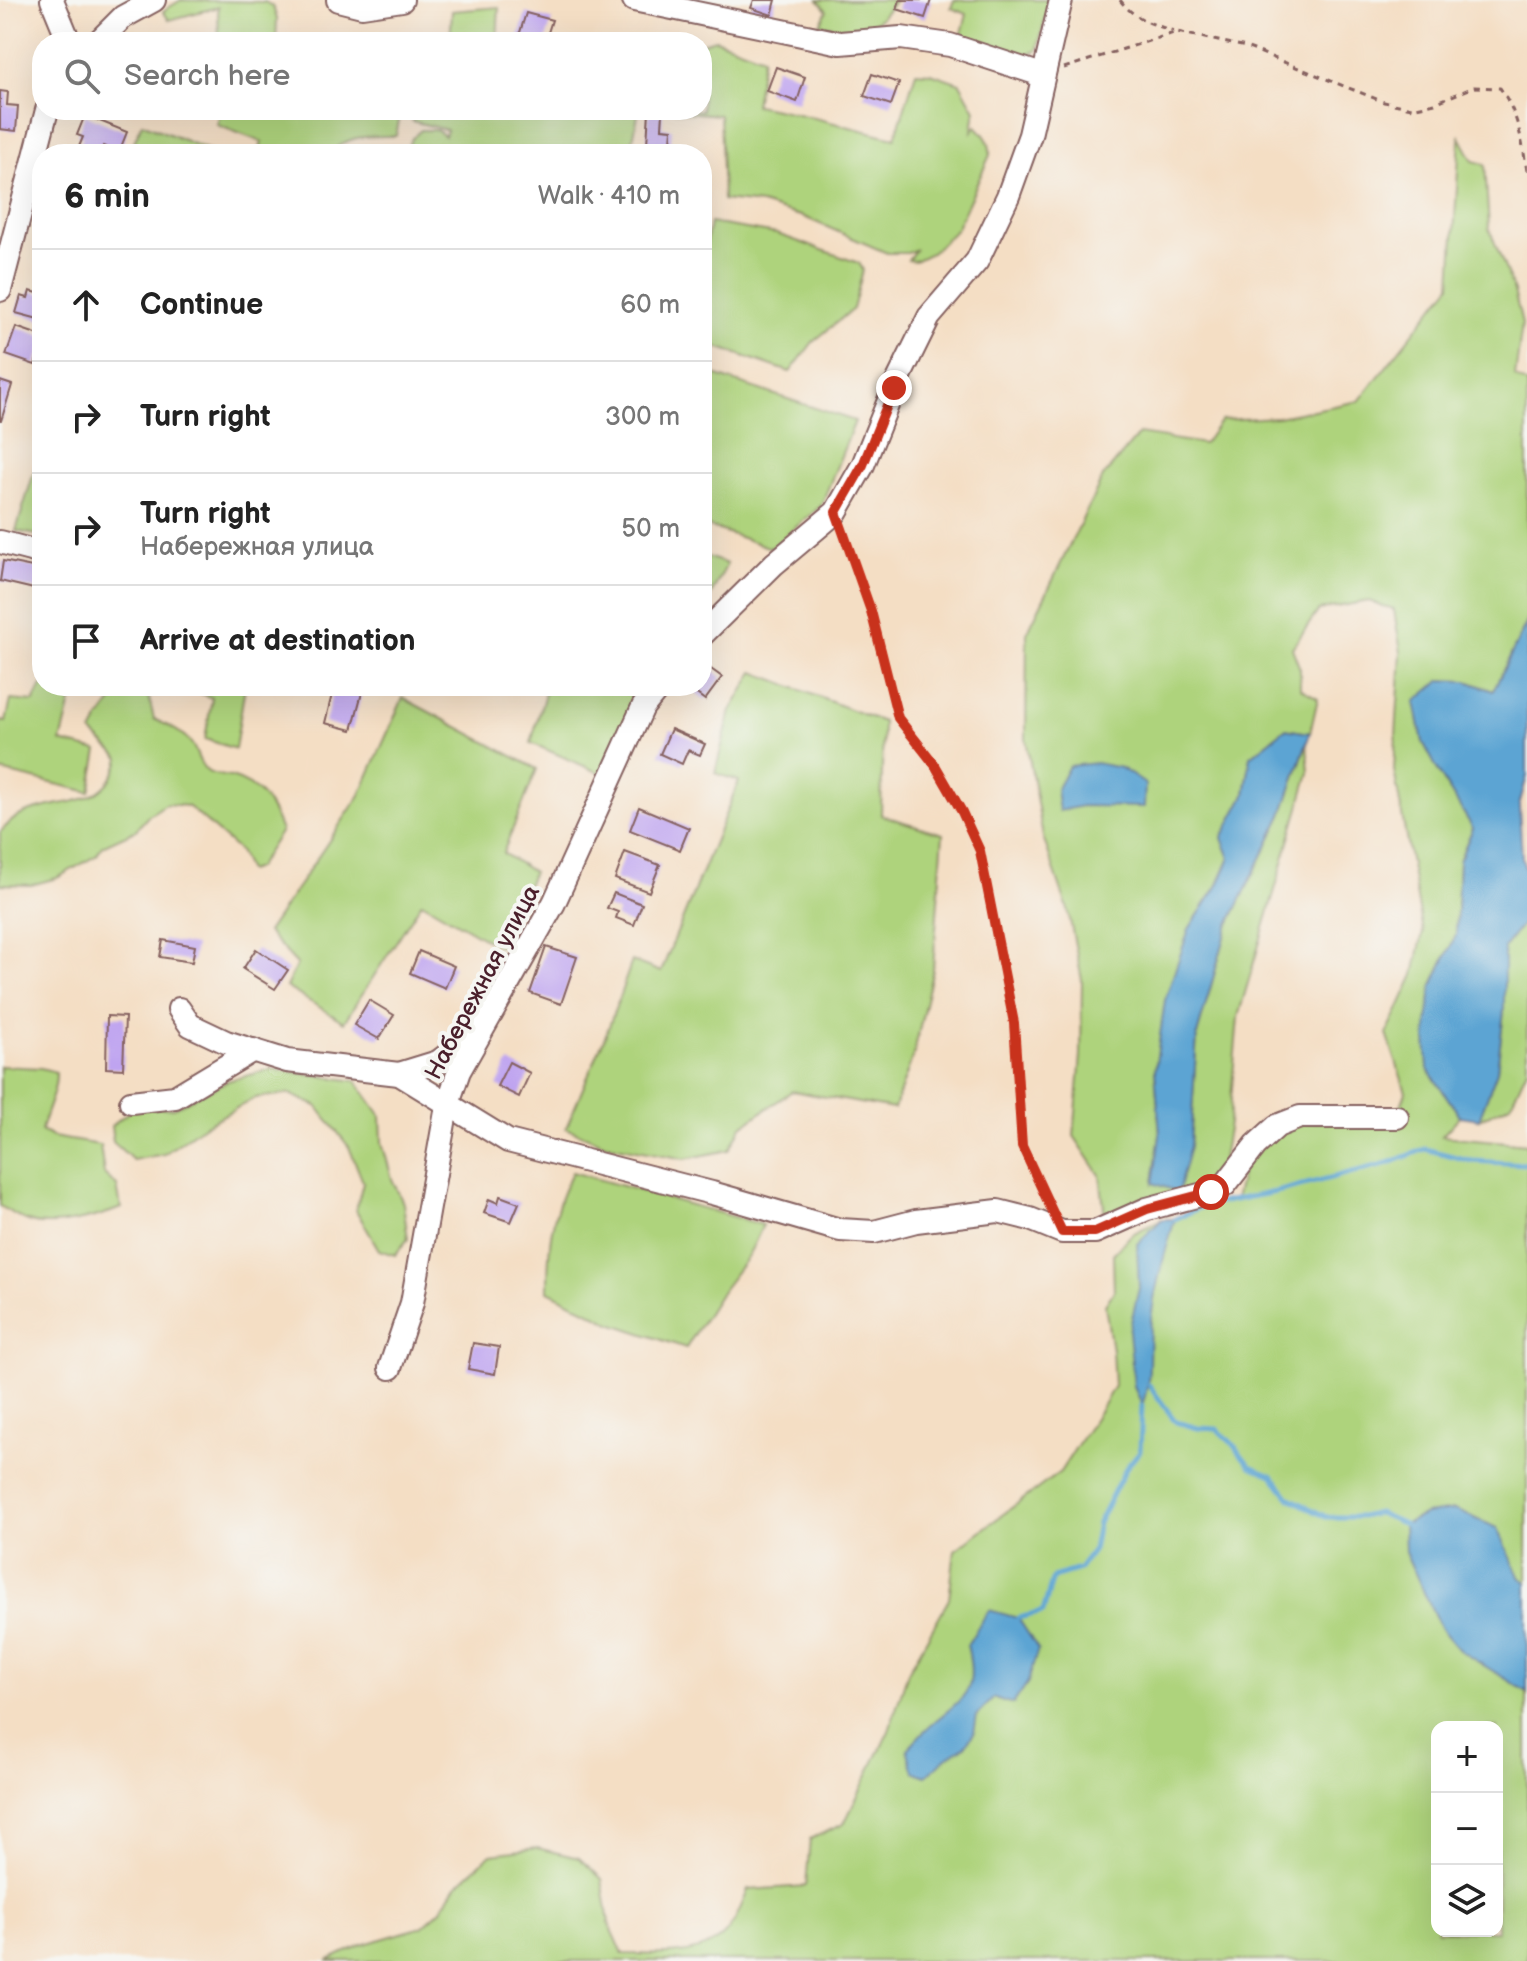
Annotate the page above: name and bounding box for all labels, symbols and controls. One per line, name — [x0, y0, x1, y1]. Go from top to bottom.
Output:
search box — [32, 32, 712, 120]
icon: search — [60, 54, 104, 98]
text: Search here — [124, 58, 290, 94]
text: 6 min — [64, 176, 150, 217]
text: Walk · 410 m — [538, 181, 680, 212]
icon: ahead — [64, 283, 108, 327]
text: Continue — [140, 287, 263, 323]
text: 60 m — [620, 290, 680, 321]
route end — [876, 370, 912, 406]
icon: right — [64, 395, 108, 439]
text: Turn right — [140, 399, 271, 435]
text: 300 m — [605, 402, 680, 433]
text: Turn right — [140, 496, 271, 532]
icon: right — [64, 507, 108, 551]
text: 50 m — [621, 514, 680, 545]
text: Набережная улица — [140, 532, 374, 563]
icon: arrive — [64, 619, 108, 663]
text: Arrive at destination — [140, 623, 416, 659]
street label: Набережная улица — [419, 880, 546, 1084]
route start — [1193, 1174, 1229, 1210]
map controls — [1431, 1721, 1503, 1937]
button: + — [1431, 1721, 1503, 1793]
button: − — [1431, 1793, 1503, 1865]
button: layers — [1431, 1865, 1503, 1937]

